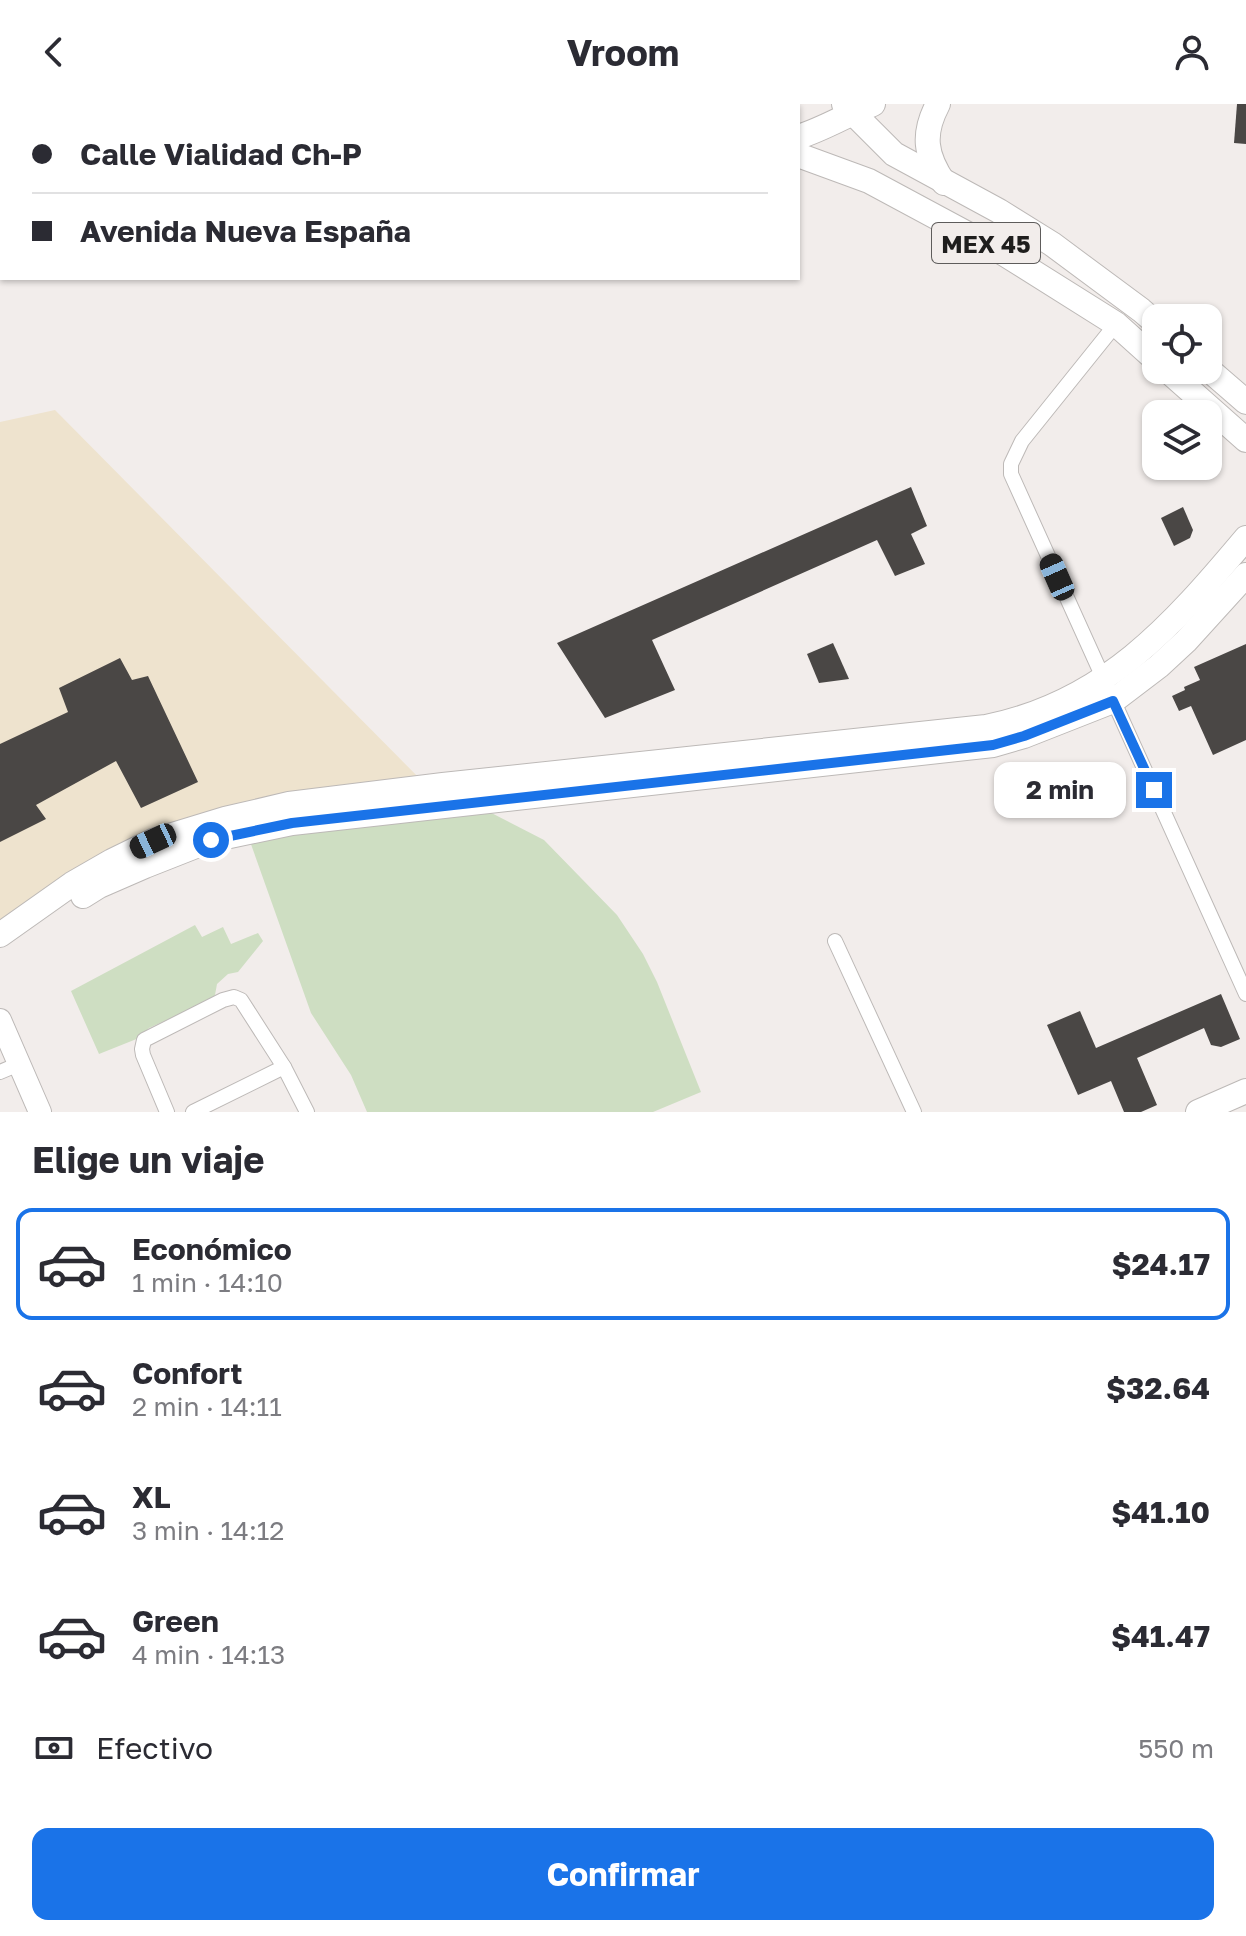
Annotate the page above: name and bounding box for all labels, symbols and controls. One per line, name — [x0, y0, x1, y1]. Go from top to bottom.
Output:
icon: back — [32, 30, 76, 74]
icon: person — [1170, 30, 1214, 74]
text: Vroom — [567, 31, 679, 74]
text: Calle Vialidad Ch-P — [80, 136, 362, 172]
text: Avenida Nueva España — [80, 213, 411, 249]
road number: MEX 45 — [932, 223, 1040, 263]
map controls — [1142, 304, 1222, 480]
button: locate — [1142, 304, 1222, 384]
button: layers — [1142, 400, 1222, 480]
car — [1036, 550, 1078, 604]
callout: 2 min — [994, 762, 1126, 818]
route end — [1136, 772, 1172, 808]
text: 2 min — [1026, 774, 1094, 805]
car — [126, 820, 180, 862]
route start — [193, 822, 229, 858]
text: Elige un viaje — [32, 1138, 264, 1181]
icon: car — [36, 1228, 108, 1300]
text: Económico — [132, 1231, 292, 1267]
text: $24.17 — [1111, 1246, 1210, 1282]
text: 1 min · 14:10 — [132, 1267, 283, 1298]
icon: car — [36, 1352, 108, 1424]
text: Confort — [132, 1355, 243, 1391]
text: $32.64 — [1106, 1370, 1210, 1406]
text: 2 min · 14:11 — [132, 1391, 282, 1422]
icon: car — [36, 1476, 108, 1548]
text: XL — [132, 1479, 171, 1515]
text: $41.10 — [1111, 1494, 1210, 1530]
text: 3 min · 14:12 — [132, 1515, 284, 1546]
icon: car — [36, 1600, 108, 1672]
text: Green — [132, 1603, 219, 1639]
text: $41.47 — [1111, 1618, 1210, 1654]
text: 4 min · 14:13 — [132, 1639, 285, 1670]
icon: cash — [32, 1726, 76, 1770]
text: Efectivo — [96, 1730, 213, 1766]
text: 550 m — [1138, 1733, 1214, 1764]
button: Confirmar — [32, 1828, 1214, 1920]

